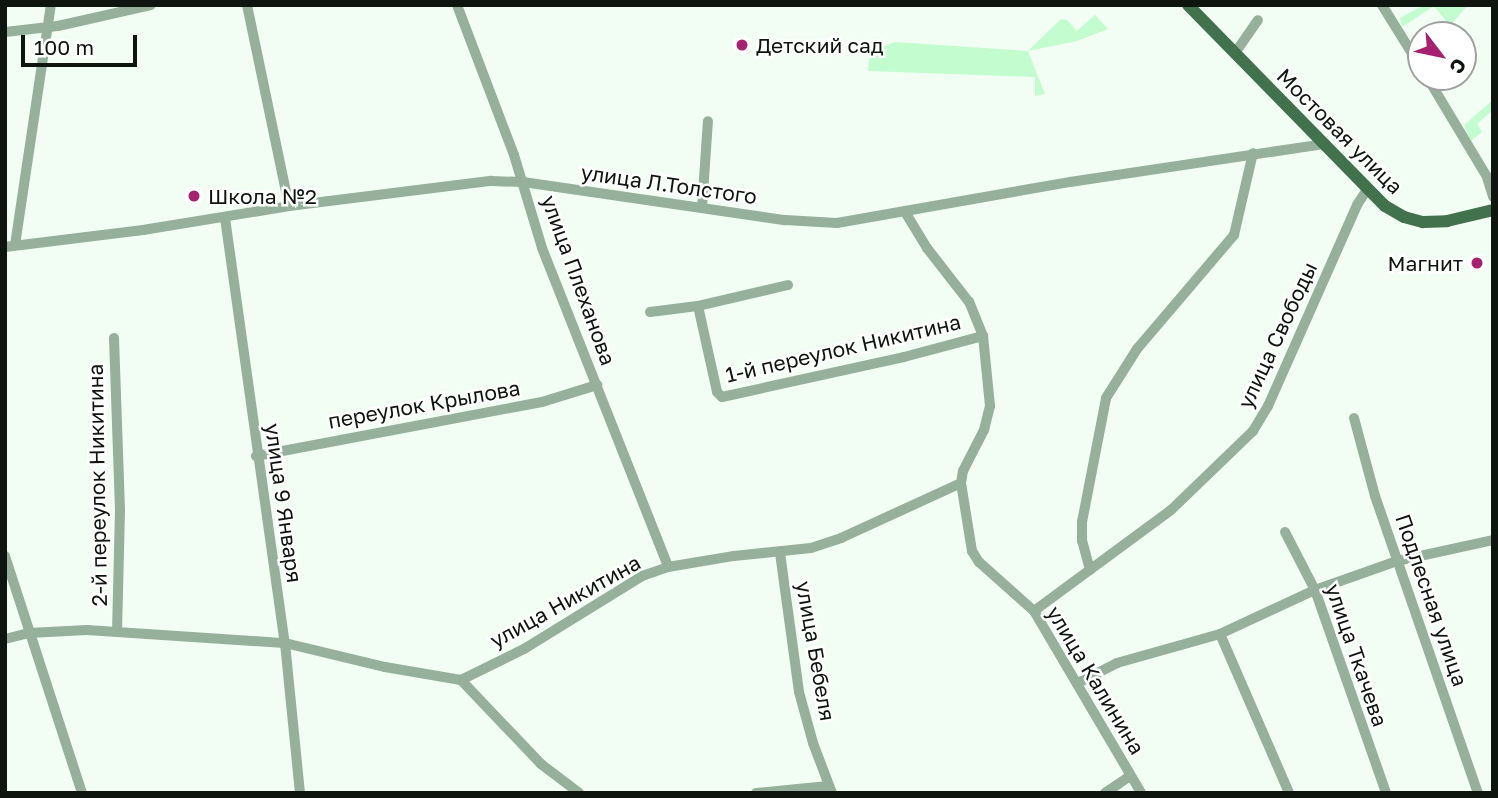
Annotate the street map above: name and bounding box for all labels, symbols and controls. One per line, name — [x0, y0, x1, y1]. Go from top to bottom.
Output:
scale bar — [24, 21, 140, 65]
north arrow — [1407, 21, 1477, 91]
place label: Детский сад — [756, 32, 884, 58]
text: 100 m — [34, 34, 94, 60]
marker: Детский сад — [734, 37, 750, 53]
text: С — [1445, 55, 1472, 78]
street label: Мостовая улица — [1272, 63, 1408, 199]
street label: улица Л.Толстого — [579, 159, 759, 209]
place label: Школа №2 — [208, 183, 317, 209]
marker: Школа №2 — [186, 188, 202, 204]
street label: улица Плеханова — [537, 192, 621, 368]
place label: Магнит — [1388, 250, 1463, 276]
marker: Магнит — [1469, 255, 1485, 271]
street label: улица Свободы — [1232, 258, 1322, 412]
street label: 1-й переулок Никитина — [723, 309, 963, 387]
street label: 2-й переулок Никитина — [82, 363, 112, 607]
street label: переулок Крылова — [326, 375, 522, 433]
street label: улица 9 Января — [260, 422, 308, 584]
street label: Подлесная улица — [1391, 511, 1473, 689]
street label: улица Никитина — [485, 549, 645, 653]
street label: улица Бебеля — [791, 579, 841, 723]
street label: улица Ткачева — [1321, 580, 1393, 730]
street label: улица Калинина — [1042, 601, 1150, 759]

